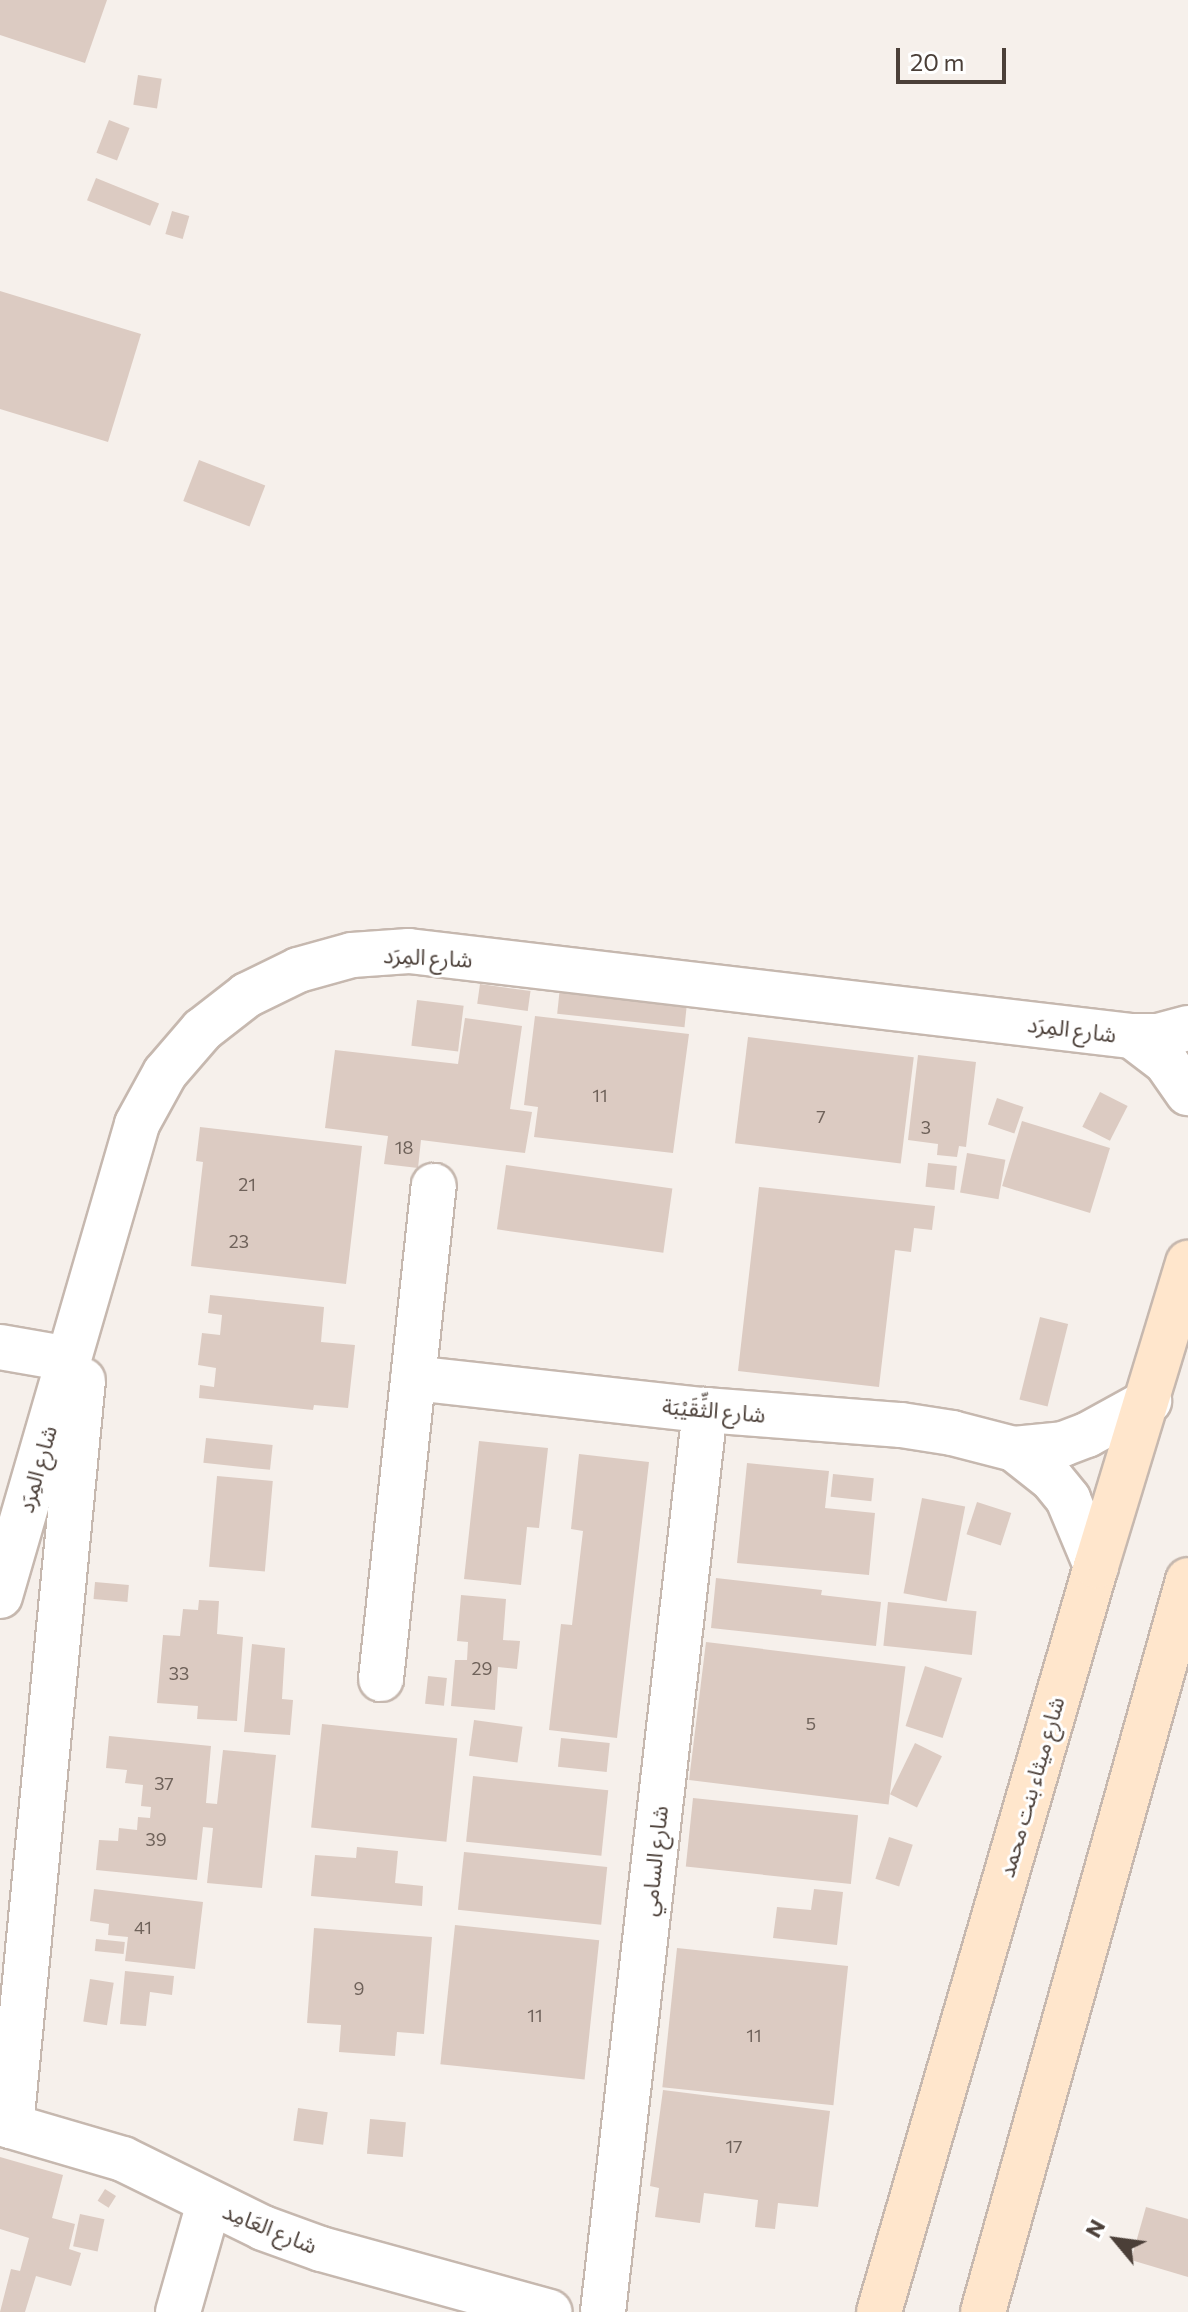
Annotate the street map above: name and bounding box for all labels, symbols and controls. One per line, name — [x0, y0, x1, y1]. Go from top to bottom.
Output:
scale bar — [900, 32, 1010, 82]
text: 20 m — [910, 47, 964, 76]
street label: شارع المِرَد — [383, 941, 473, 973]
street label: شارع المِرَد — [1026, 1010, 1118, 1048]
house number: 11 — [592, 1084, 608, 1106]
house number: 7 — [816, 1105, 826, 1127]
house number: 3 — [921, 1116, 931, 1138]
house number: 18 — [395, 1136, 413, 1158]
house number: 21 — [238, 1173, 256, 1195]
house number: 23 — [229, 1230, 249, 1252]
street label: شارع الثِّقَيْبَة — [661, 1392, 767, 1428]
street label: شارع المِرَد — [12, 1422, 62, 1516]
house number: 29 — [472, 1657, 492, 1679]
house number: 33 — [169, 1662, 189, 1684]
street label: شارع ميثاء بنت محمد — [993, 1694, 1069, 1880]
house number: 5 — [806, 1712, 816, 1734]
house number: 37 — [154, 1772, 174, 1794]
street label: شارع السامي — [635, 1804, 673, 1918]
house number: 39 — [145, 1828, 167, 1850]
house number: 41 — [134, 1916, 152, 1938]
house number: 9 — [354, 1977, 364, 1999]
house number: 11 — [527, 2004, 543, 2026]
house number: 11 — [746, 2024, 762, 2046]
house number: 17 — [725, 2135, 743, 2157]
street label: شارع العَامِد — [219, 2197, 321, 2259]
north arrow — [1076, 2200, 1156, 2280]
text: N — [1079, 2214, 1110, 2242]

